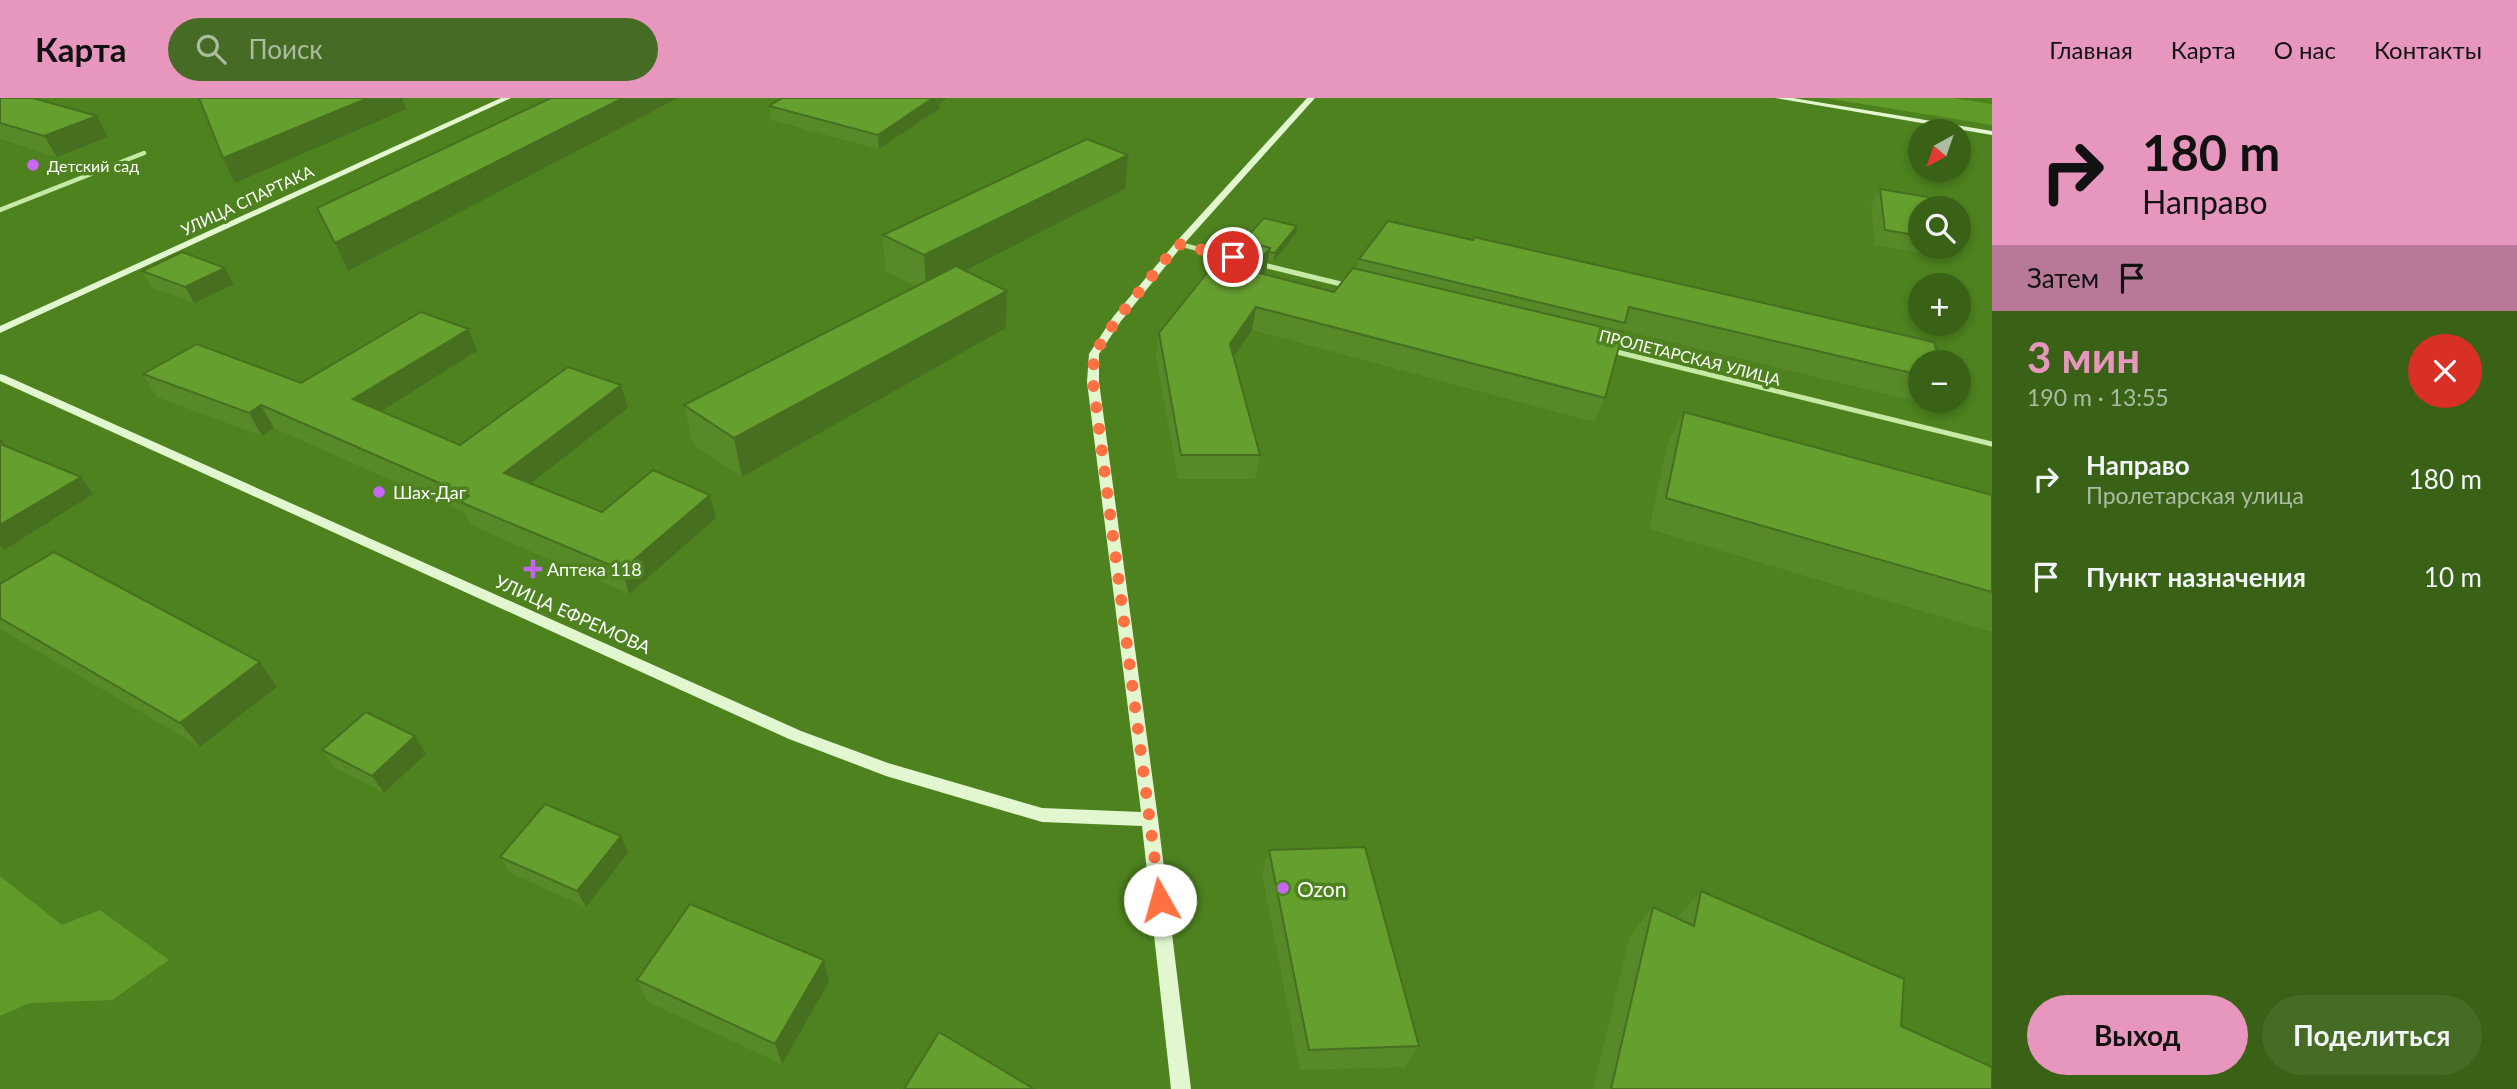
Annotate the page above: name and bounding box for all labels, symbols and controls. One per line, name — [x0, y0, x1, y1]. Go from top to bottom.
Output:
search box — [168, 18, 658, 81]
text: Карта — [35, 29, 126, 69]
icon: search — [192, 30, 230, 68]
text: Поиск — [248, 33, 323, 65]
text: Главная — [2049, 35, 2133, 64]
text: Карта — [2171, 35, 2236, 64]
text: О нас — [2274, 35, 2336, 64]
text: Контакты — [2374, 35, 2482, 64]
north arrow — [1908, 119, 1970, 182]
map controls — [1908, 119, 1971, 413]
text: 180 m — [2142, 123, 2280, 181]
icon: right — [2027, 126, 2118, 217]
place label: Детский сад — [47, 156, 139, 175]
marker: Детский сад — [25, 157, 41, 173]
street label: УЛИЦА СПАРТАКА — [178, 161, 316, 239]
text: Направо — [2142, 182, 2268, 221]
button: search — [1908, 196, 1971, 259]
pin — [1203, 227, 1263, 287]
icon: arrive — [1214, 238, 1252, 276]
icon: arrive — [2113, 259, 2151, 297]
text: Затем — [2027, 262, 2099, 294]
button: + — [1908, 273, 1971, 336]
street label: ПРОЛЕТАРСКАЯ УЛИЦА — [1597, 325, 1783, 389]
text: 3 мин — [2027, 332, 2140, 382]
button: close — [2408, 334, 2482, 408]
button: − — [1908, 350, 1971, 413]
text: 190 m · 13:55 — [2027, 383, 2169, 411]
text: Направо — [2086, 449, 2190, 481]
icon: right — [2027, 460, 2065, 498]
text: 180 m — [2409, 463, 2482, 495]
place label: Шах-Даг — [393, 481, 467, 503]
text: Пролетарская улица — [2086, 481, 2304, 509]
marker: Шах-Даг — [371, 484, 387, 500]
place label: Аптека 118 — [547, 558, 642, 580]
icon: arrive — [2027, 558, 2065, 596]
marker: Аптека 118 — [525, 561, 541, 577]
text: Пункт назначения — [2086, 561, 2306, 593]
text: 10 m — [2424, 561, 2482, 593]
street label: УЛИЦА ЕФРЕМОВА — [492, 570, 655, 659]
position arrow — [1123, 863, 1197, 937]
place label: Ozon — [1297, 876, 1347, 901]
marker: Ozon — [1275, 880, 1291, 896]
button: Выход — [2027, 995, 2248, 1075]
button: Поделиться — [2262, 995, 2482, 1075]

